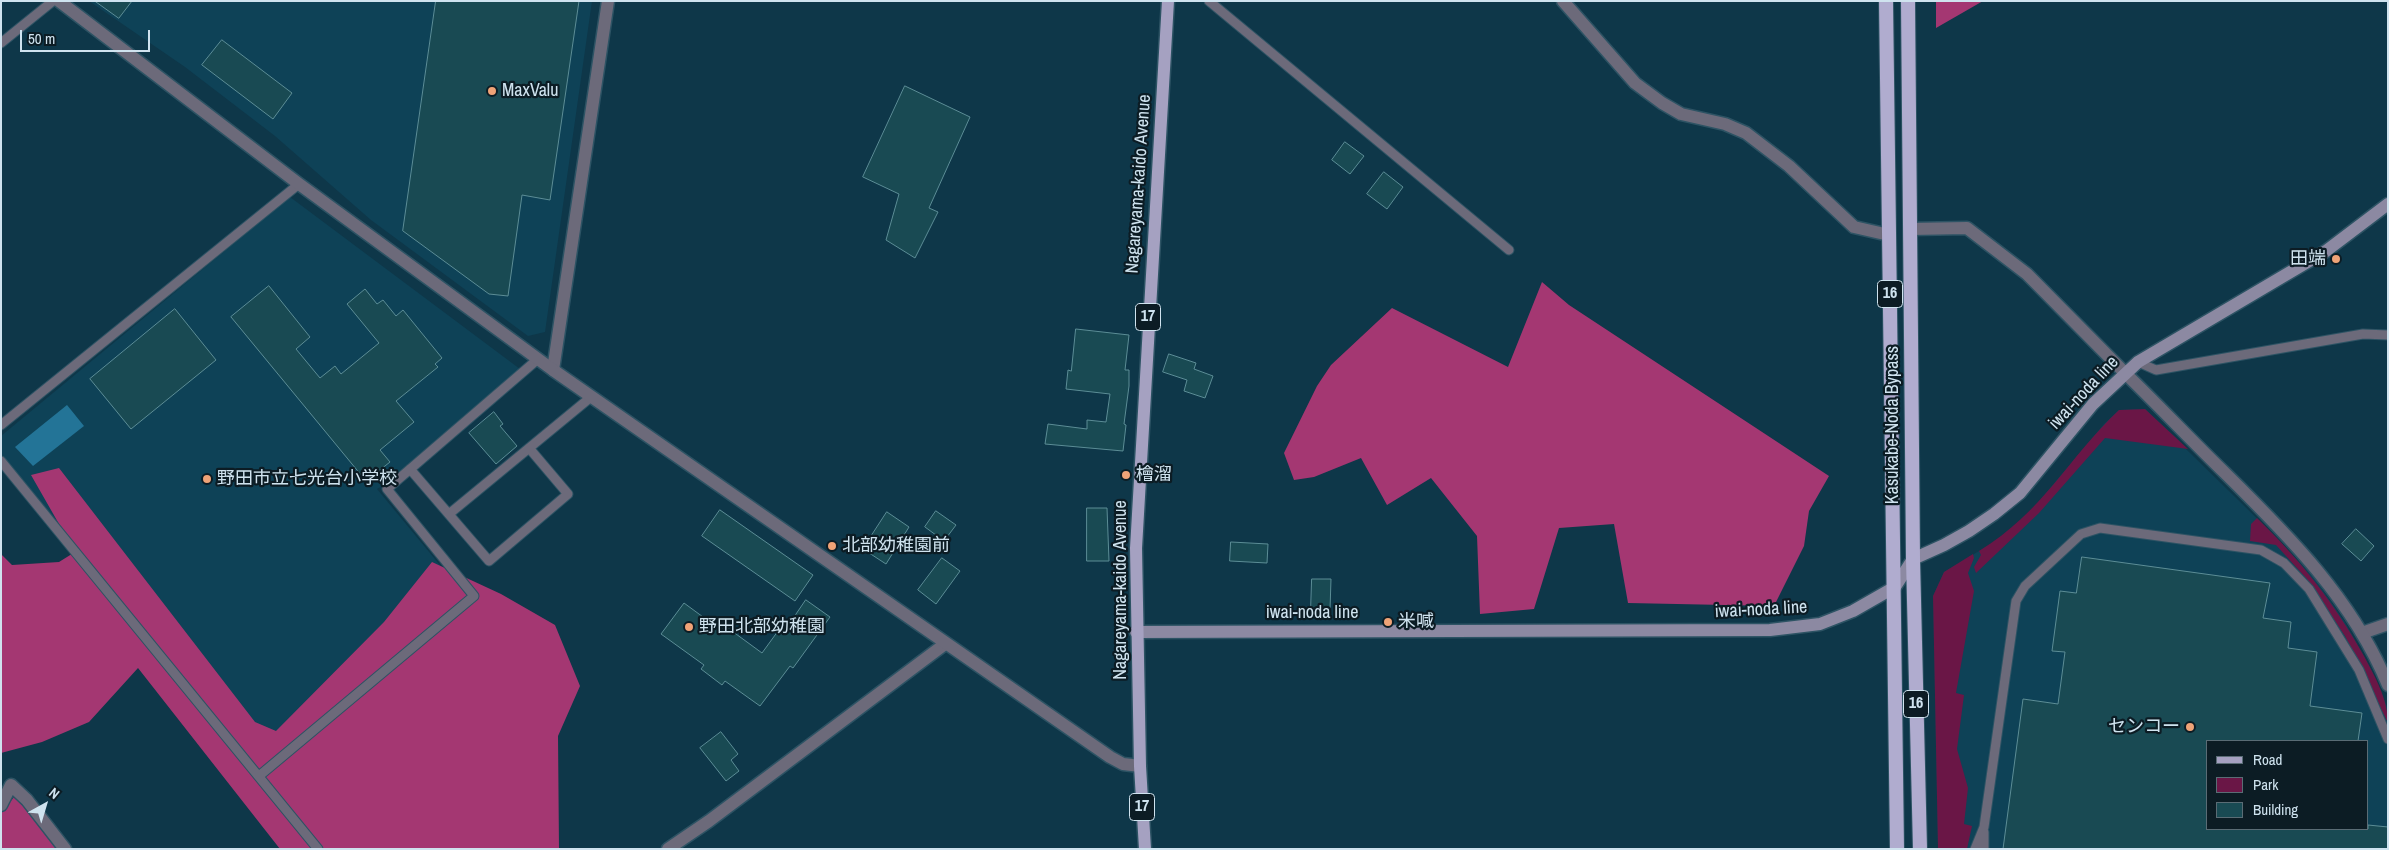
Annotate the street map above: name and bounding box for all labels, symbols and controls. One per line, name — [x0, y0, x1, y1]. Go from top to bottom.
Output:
scale bar — [22, 20, 152, 52]
text: 50 m — [28, 28, 55, 49]
place label: MaxValu — [502, 80, 558, 102]
marker: MaxValu — [486, 85, 498, 97]
street label: Nagareyama-kaido Avenue — [1122, 94, 1156, 274]
place label: 田端 — [2290, 248, 2326, 270]
marker: 田端 — [2330, 253, 2342, 265]
road number: 16 — [1878, 280, 1902, 308]
road number: 17 — [1136, 304, 1160, 330]
street label: Kasukabe-Noda Bypass — [1882, 346, 1904, 504]
street label: iwai-noda line — [2044, 352, 2124, 434]
place label: 檜溜 — [1136, 464, 1172, 486]
place label: 野田市立七光台小学校 — [217, 468, 397, 490]
marker: 檜溜 — [1120, 469, 1132, 481]
marker: 野田市立七光台小学校 — [201, 473, 213, 485]
street label: Nagareyama-kaido Avenue — [1110, 500, 1132, 680]
place label: 北部幼稚園前 — [842, 535, 950, 557]
marker: 北部幼稚園前 — [826, 540, 838, 552]
street label: iwai-noda line — [1714, 597, 1808, 623]
street label: iwai-noda line — [1266, 602, 1358, 624]
place label: 米喊 — [1398, 611, 1434, 633]
place label: 野田北部幼稚園 — [699, 616, 825, 638]
marker: 米喊 — [1382, 616, 1394, 628]
marker: 野田北部幼稚園 — [683, 621, 695, 633]
road number: 16 — [1904, 691, 1928, 718]
place label: センコー — [2108, 716, 2180, 738]
marker: センコー — [2184, 721, 2196, 733]
legend — [2206, 740, 2369, 830]
text: Road — [2253, 749, 2282, 770]
text: Park — [2253, 774, 2278, 795]
north arrow — [20, 780, 70, 830]
text: N — [46, 784, 63, 803]
road number: 17 — [1130, 794, 1154, 820]
text: Building — [2253, 799, 2298, 820]

